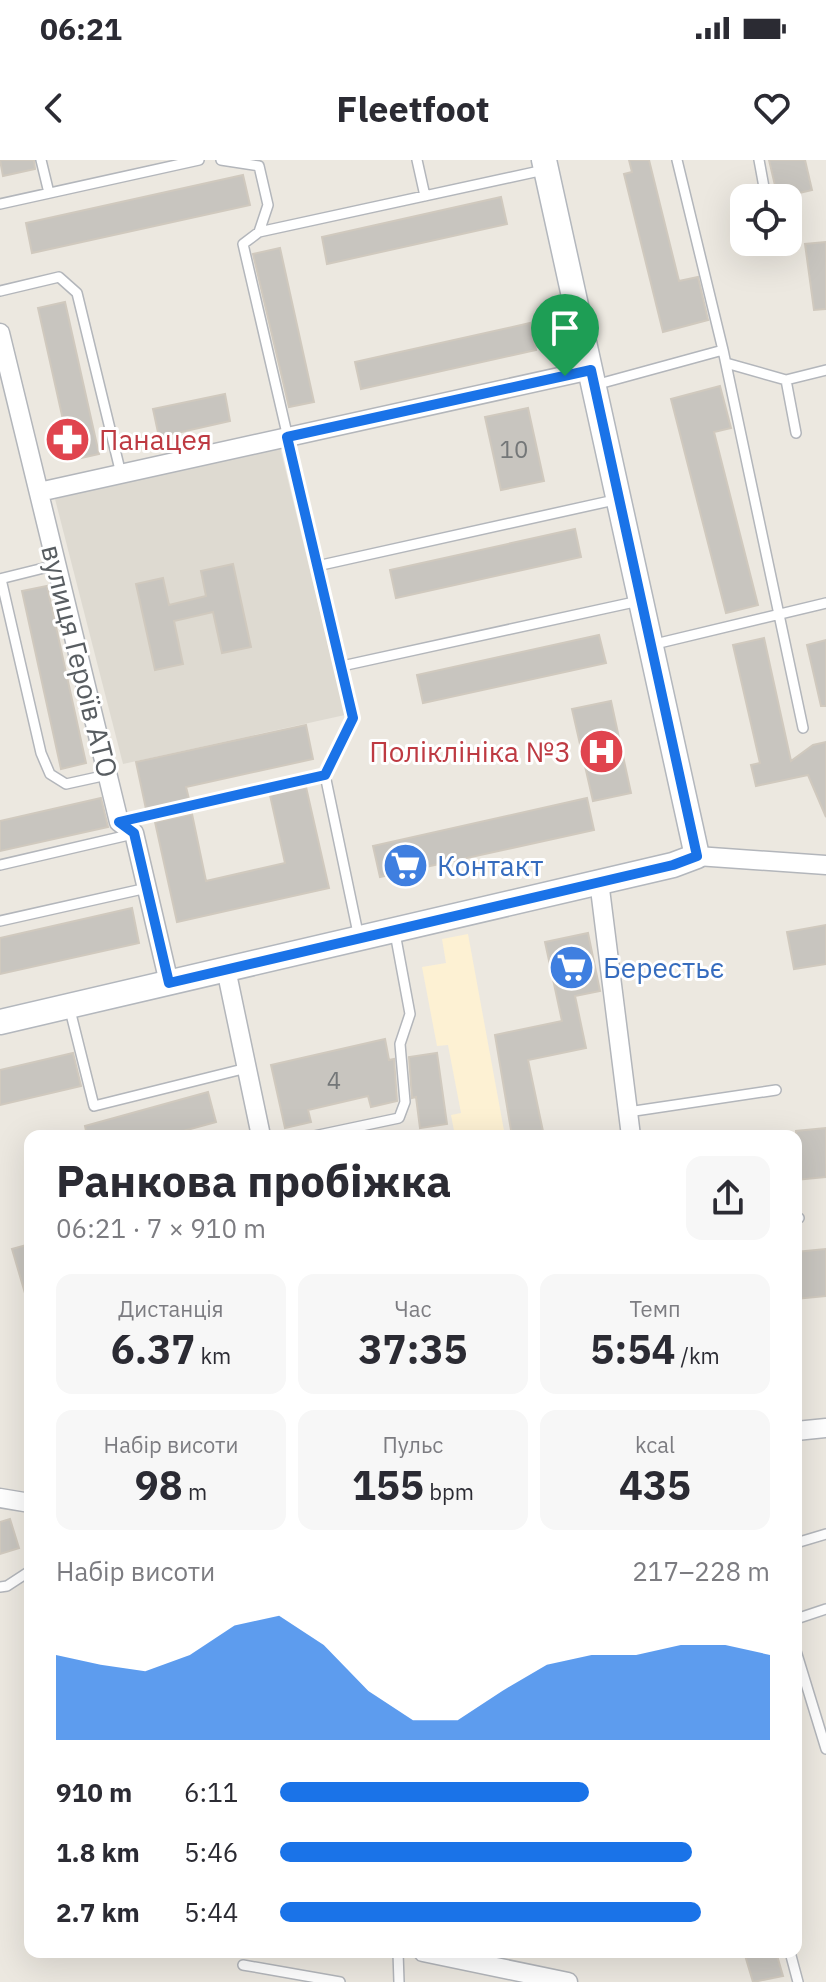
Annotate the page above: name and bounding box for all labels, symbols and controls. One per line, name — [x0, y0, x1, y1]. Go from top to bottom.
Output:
text: 06:21 — [40, 9, 122, 48]
text: Fleetfoot — [336, 85, 490, 132]
icon: back — [32, 86, 76, 130]
icon: heart — [750, 86, 794, 130]
map controls — [730, 184, 802, 256]
button: locate — [730, 184, 802, 256]
pin — [531, 294, 599, 376]
icon: arrive — [543, 306, 587, 350]
pharmacy icon: Панацея — [44, 415, 92, 463]
place label: Панацея — [99, 421, 212, 458]
house number: 10 — [500, 433, 528, 465]
street label: вулиця Героїв АТО — [33, 541, 127, 781]
hospital icon: Поліклініка №3 — [578, 727, 626, 775]
place label: Поліклініка №3 — [369, 733, 571, 770]
supermarket icon: Контакт — [382, 841, 430, 889]
place label: Контакт — [437, 847, 543, 884]
supermarket icon: Берестьє — [548, 943, 596, 991]
place label: Берестьє — [603, 949, 724, 986]
house number: 4 — [327, 1064, 341, 1096]
text: Ранкова пробіжка — [56, 1152, 451, 1209]
button: share — [686, 1156, 770, 1240]
text: 06:21 · 7 × 910 m — [56, 1211, 266, 1245]
text: Дистанція — [118, 1294, 224, 1323]
text: Час — [394, 1294, 432, 1323]
text: Темп — [629, 1294, 681, 1323]
text: 6.37 — [111, 1323, 195, 1375]
text: 37:35 — [358, 1323, 468, 1375]
text: 5:54 — [590, 1323, 675, 1375]
text: km — [195, 1341, 231, 1370]
text: /km — [675, 1341, 720, 1370]
text: Набір висоти — [104, 1430, 238, 1459]
text: Пульс — [383, 1430, 443, 1459]
text: kcal — [635, 1430, 675, 1459]
text: 98 — [135, 1459, 183, 1511]
text: 155 — [352, 1459, 424, 1511]
text: 435 — [619, 1459, 691, 1511]
text: m — [183, 1477, 207, 1506]
text: bpm — [424, 1477, 474, 1506]
text: Набір висоти — [56, 1554, 215, 1588]
text: 217–228 m — [632, 1554, 770, 1588]
text: 910 m — [56, 1775, 132, 1809]
text: 6:11 — [184, 1775, 238, 1809]
text: 1.8 km — [56, 1835, 140, 1869]
text: 5:46 — [184, 1835, 238, 1869]
text: 2.7 km — [56, 1895, 140, 1929]
text: 5:44 — [184, 1895, 238, 1929]

